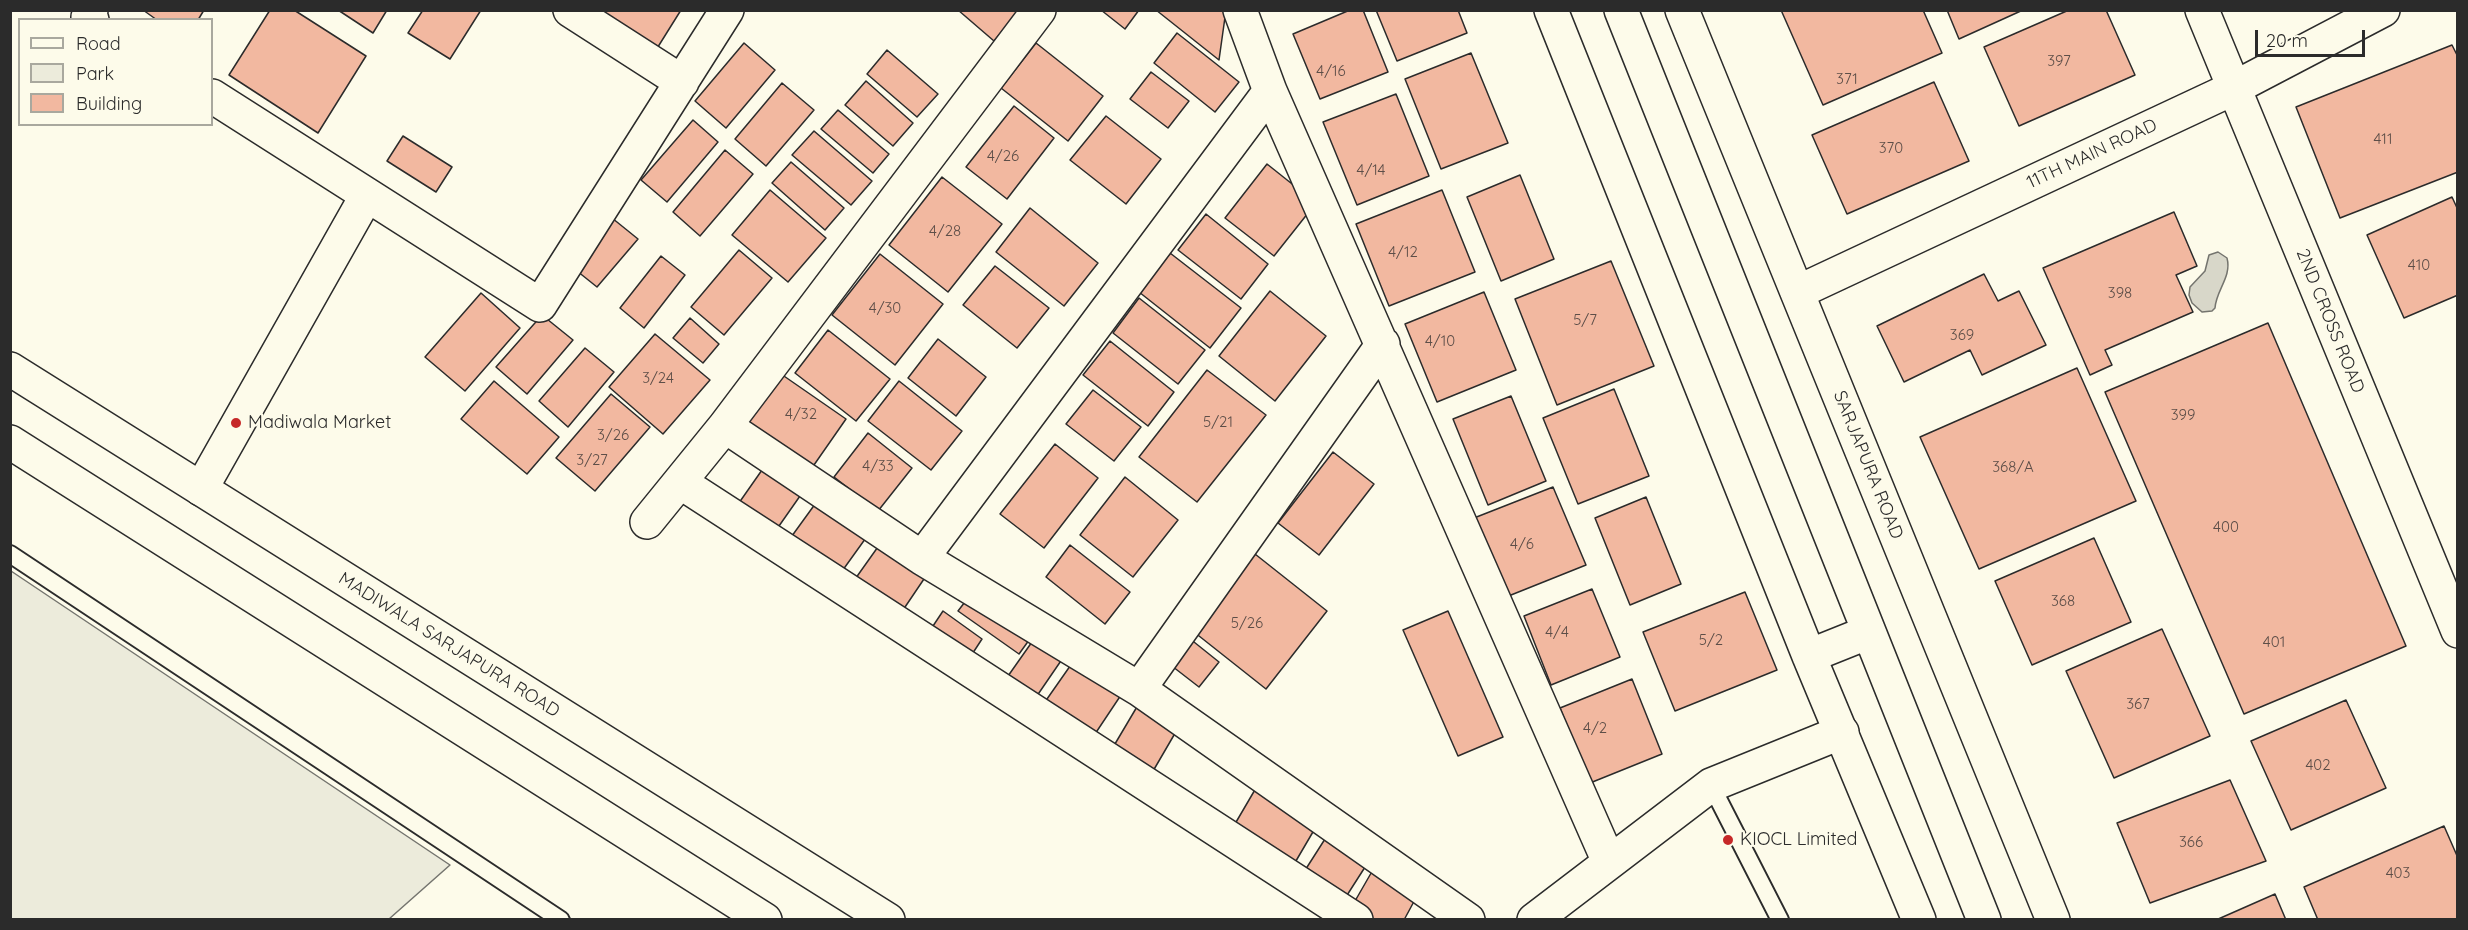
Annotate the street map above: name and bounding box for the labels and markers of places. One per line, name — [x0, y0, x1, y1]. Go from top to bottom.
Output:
place label: Madiwala Market — [248, 412, 391, 434]
marker: Madiwala Market — [229, 416, 243, 430]
place label: KIOCL Limited — [1740, 829, 1857, 851]
marker: KIOCL Limited — [1721, 833, 1735, 847]

